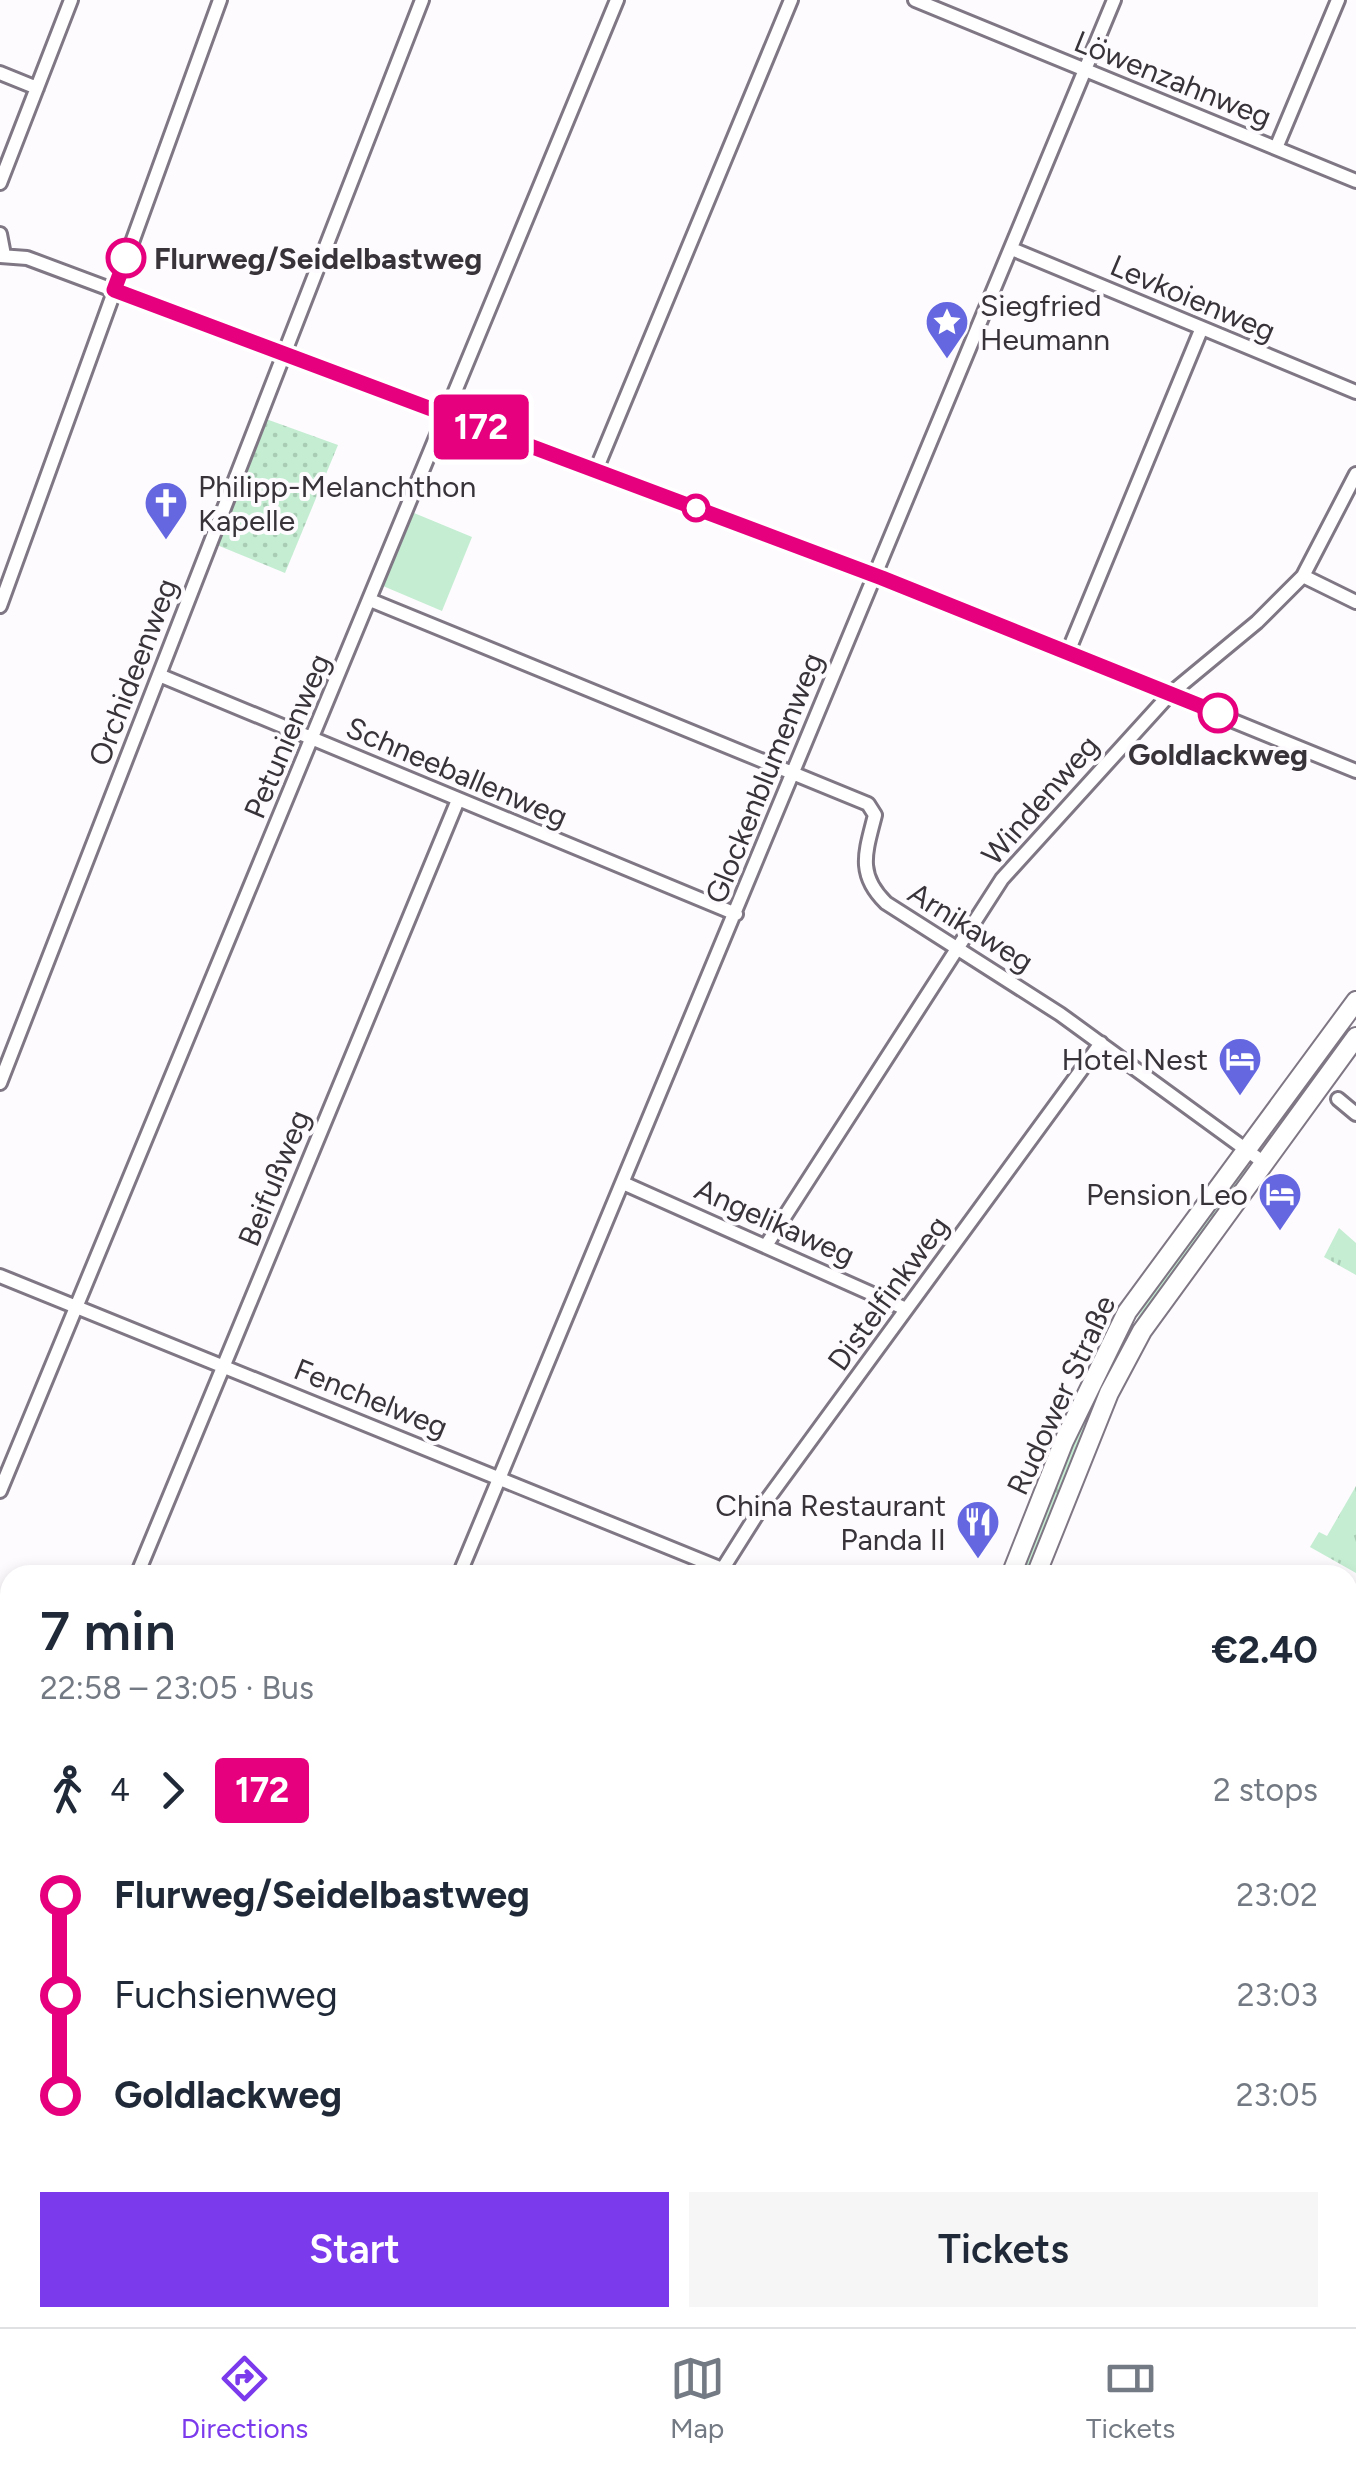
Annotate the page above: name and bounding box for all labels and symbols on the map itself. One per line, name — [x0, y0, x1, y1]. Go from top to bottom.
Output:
street label: Löwenzahnweg — [1069, 23, 1277, 135]
marker: Flurweg/Seidelbastweg — [107, 239, 145, 277]
place label: Flurweg/Seidelbastweg — [154, 240, 482, 277]
street label: Levkoienweg — [1105, 247, 1281, 349]
place label: Siegfried Heumann — [980, 287, 1110, 358]
place icon: Siegfried Heumann — [924, 299, 970, 360]
line badge: 172 — [424, 394, 538, 460]
place label: Philipp-Melanchthon Kapelle — [198, 468, 476, 539]
church icon: Philipp-Melanchthon Kapelle — [143, 480, 189, 541]
unlabelled marker — [683, 495, 709, 521]
street label: Orchideenweg — [80, 573, 186, 771]
street label: Glockenblumenweg — [697, 647, 831, 909]
street label: Petunienweg — [236, 648, 338, 824]
marker: Goldlackweg — [1199, 694, 1237, 732]
street label: Schneeballenweg — [341, 709, 573, 835]
street label: Windenweg — [974, 727, 1106, 873]
place label: Goldlackweg — [1128, 736, 1308, 773]
street label: Arnikaweg — [902, 874, 1040, 980]
hotel icon: Hotel Nest — [1217, 1036, 1263, 1097]
place label: Hotel Nest — [1061, 1041, 1208, 1078]
street label: Beifußweg — [230, 1105, 318, 1251]
street label: Angelikaweg — [689, 1170, 861, 1274]
hotel icon: Pension Leo — [1257, 1171, 1303, 1232]
place label: Pension Leo — [1086, 1176, 1248, 1213]
street label: Distelfinkweg — [819, 1208, 957, 1378]
street label: Rudower Straße — [999, 1289, 1123, 1501]
street label: Fenchelweg — [289, 1350, 453, 1446]
place label: China Restaurant Panda II — [715, 1487, 946, 1558]
restaurant icon: China Restaurant Panda II — [955, 1499, 1001, 1560]

